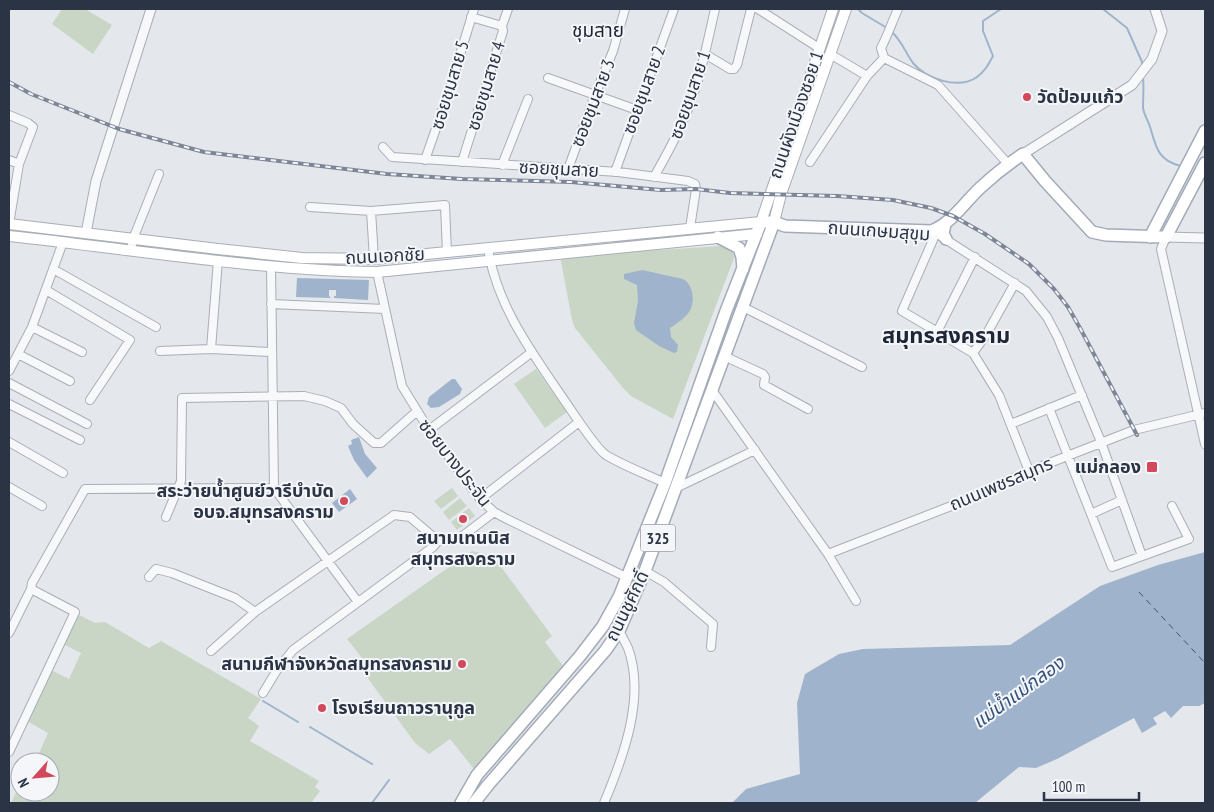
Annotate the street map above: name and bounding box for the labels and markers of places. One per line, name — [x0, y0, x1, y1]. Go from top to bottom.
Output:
place label: วัดป้อมแก้ว — [1037, 85, 1123, 108]
marker: วัดป้อมแก้ว — [1021, 91, 1033, 103]
place label: แม่กลอง — [1075, 455, 1141, 478]
marker: แม่กลอง — [1145, 460, 1159, 474]
place label: สระว่ายน้ำศูนย์วารีบำบัด อบจ.สมุทรสงคราม — [157, 478, 334, 523]
marker: สระว่ายน้ำศูนย์วารีบำบัด อบจ.สมุทรสงคราม — [338, 495, 350, 507]
marker: สนามเทนนิส สมุทรสงคราม — [457, 513, 469, 525]
place label: สนามเทนนิส สมุทรสงคราม — [411, 526, 515, 570]
place label: สนามกีฬาจังหวัดสมุทรสงคราม — [221, 652, 452, 675]
marker: สนามกีฬาจังหวัดสมุทรสงคราม — [456, 658, 468, 670]
place label: โรงเรียนถาวรานุกูล — [332, 696, 475, 719]
marker: โรงเรียนถาวรานุกูล — [316, 702, 328, 714]

